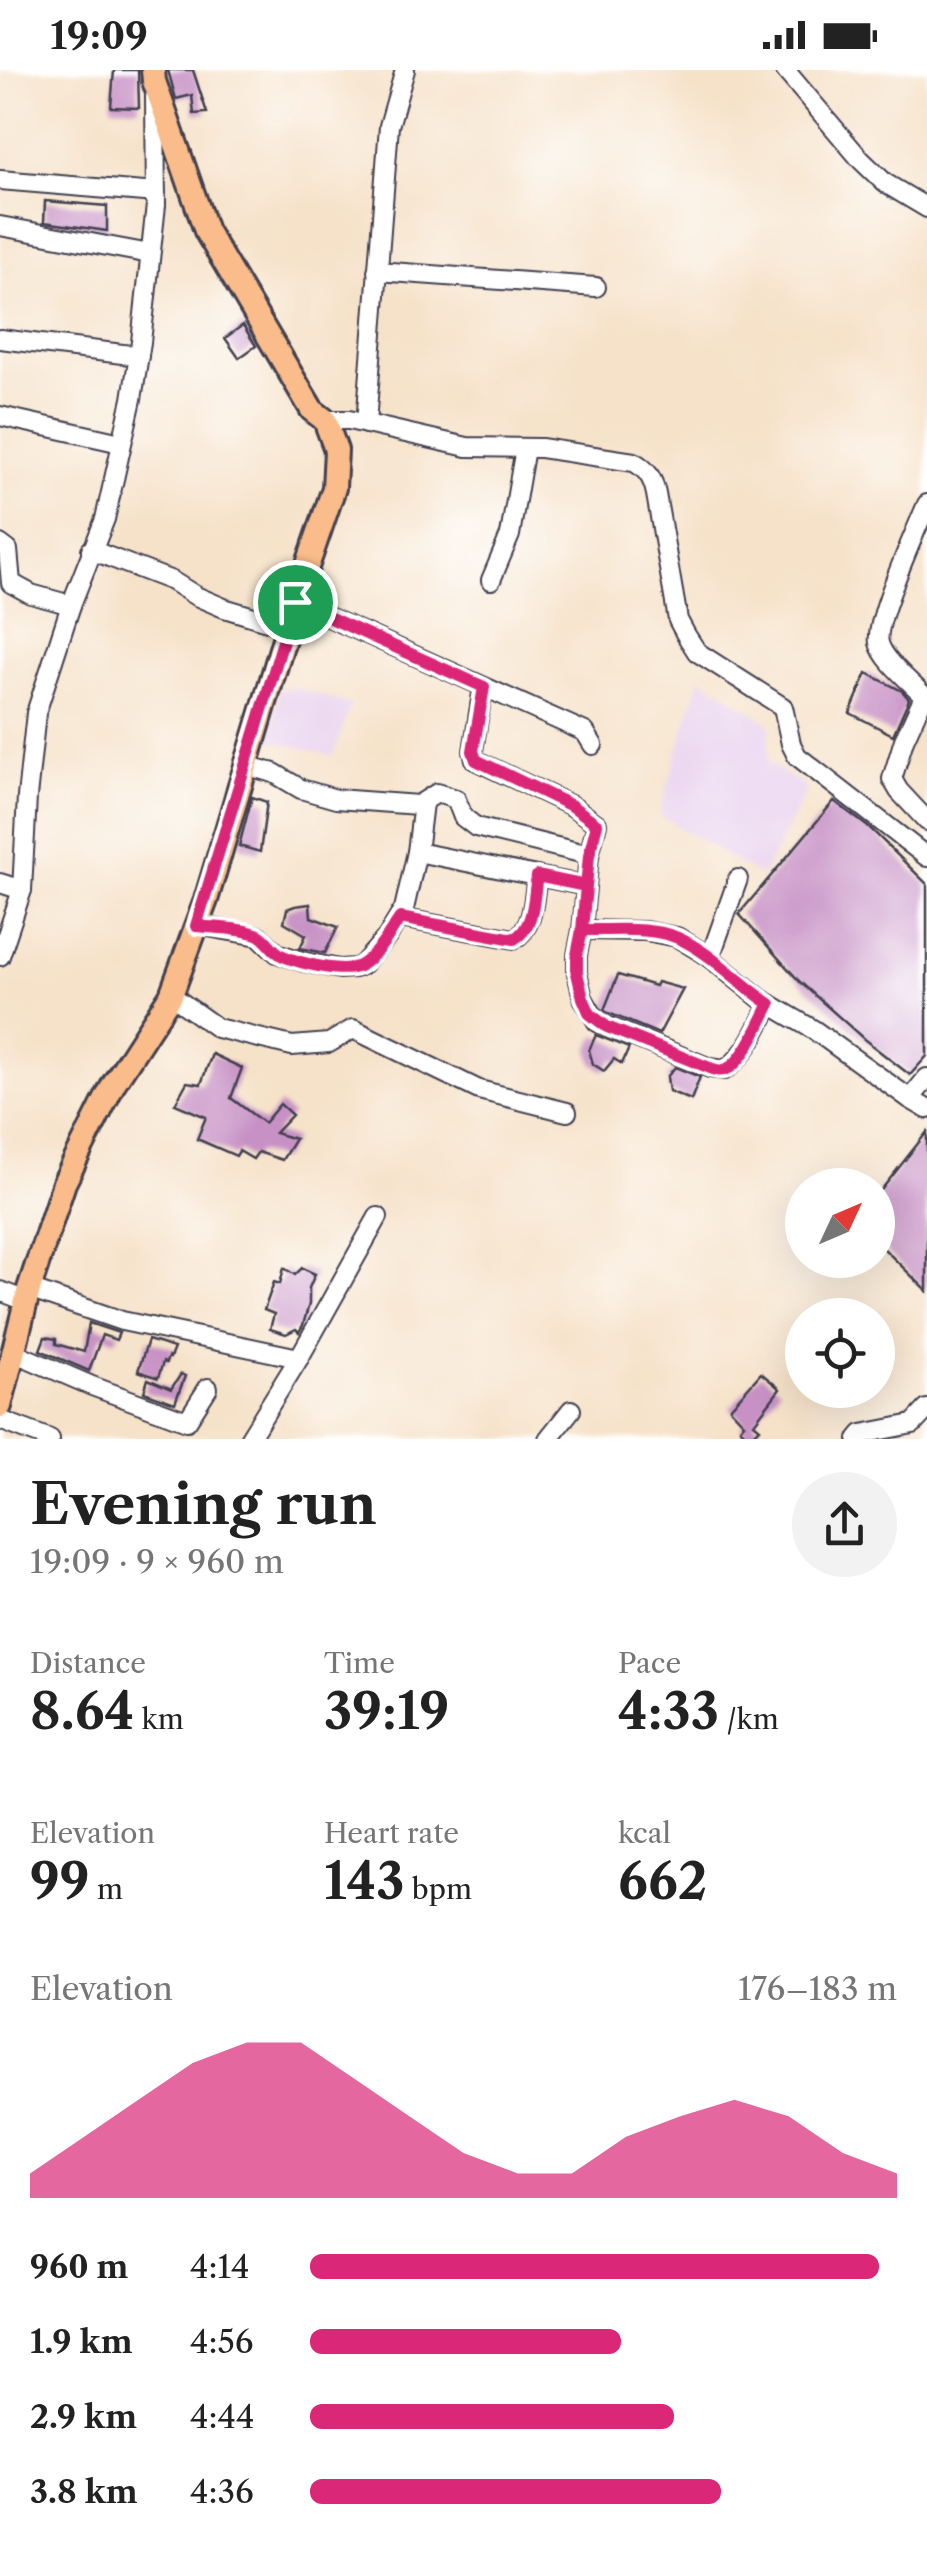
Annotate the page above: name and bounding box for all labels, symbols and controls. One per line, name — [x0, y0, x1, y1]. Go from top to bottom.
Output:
text: 19:09 — [50, 12, 148, 59]
pin — [253, 560, 338, 645]
icon: arrive — [268, 575, 323, 630]
north arrow — [785, 1168, 895, 1278]
map controls — [785, 1168, 895, 1408]
button: locate — [785, 1298, 895, 1408]
text: Evening run — [30, 1471, 377, 1538]
button: share — [792, 1472, 897, 1577]
text: 19:09 · 9 × 960 m — [30, 1542, 284, 1581]
text: Distance — [30, 1646, 146, 1680]
text: Time — [324, 1646, 395, 1680]
text: Pace — [618, 1646, 681, 1680]
text: 8.64 — [30, 1680, 134, 1742]
text: 39:19 — [324, 1680, 449, 1742]
text: 4:33 — [618, 1680, 719, 1742]
text: km — [134, 1702, 184, 1736]
text: /km — [719, 1702, 779, 1736]
text: Elevation — [30, 1816, 155, 1850]
text: Heart rate — [324, 1816, 459, 1850]
text: kcal — [618, 1816, 671, 1850]
text: 99 — [30, 1850, 90, 1912]
text: 143 — [324, 1850, 404, 1912]
text: 662 — [618, 1850, 707, 1912]
text: m — [90, 1872, 123, 1906]
text: bpm — [404, 1872, 472, 1906]
text: Elevation — [30, 1969, 173, 2008]
text: 176–183 m — [738, 1969, 897, 2008]
text: 960 m — [30, 2247, 129, 2286]
text: 4:14 — [190, 2247, 249, 2286]
text: 1.9 km — [30, 2322, 133, 2361]
text: 4:56 — [190, 2322, 254, 2361]
text: 2.9 km — [30, 2397, 137, 2436]
text: 4:44 — [190, 2397, 254, 2436]
text: 3.8 km — [30, 2472, 138, 2511]
text: 4:36 — [190, 2472, 254, 2511]

